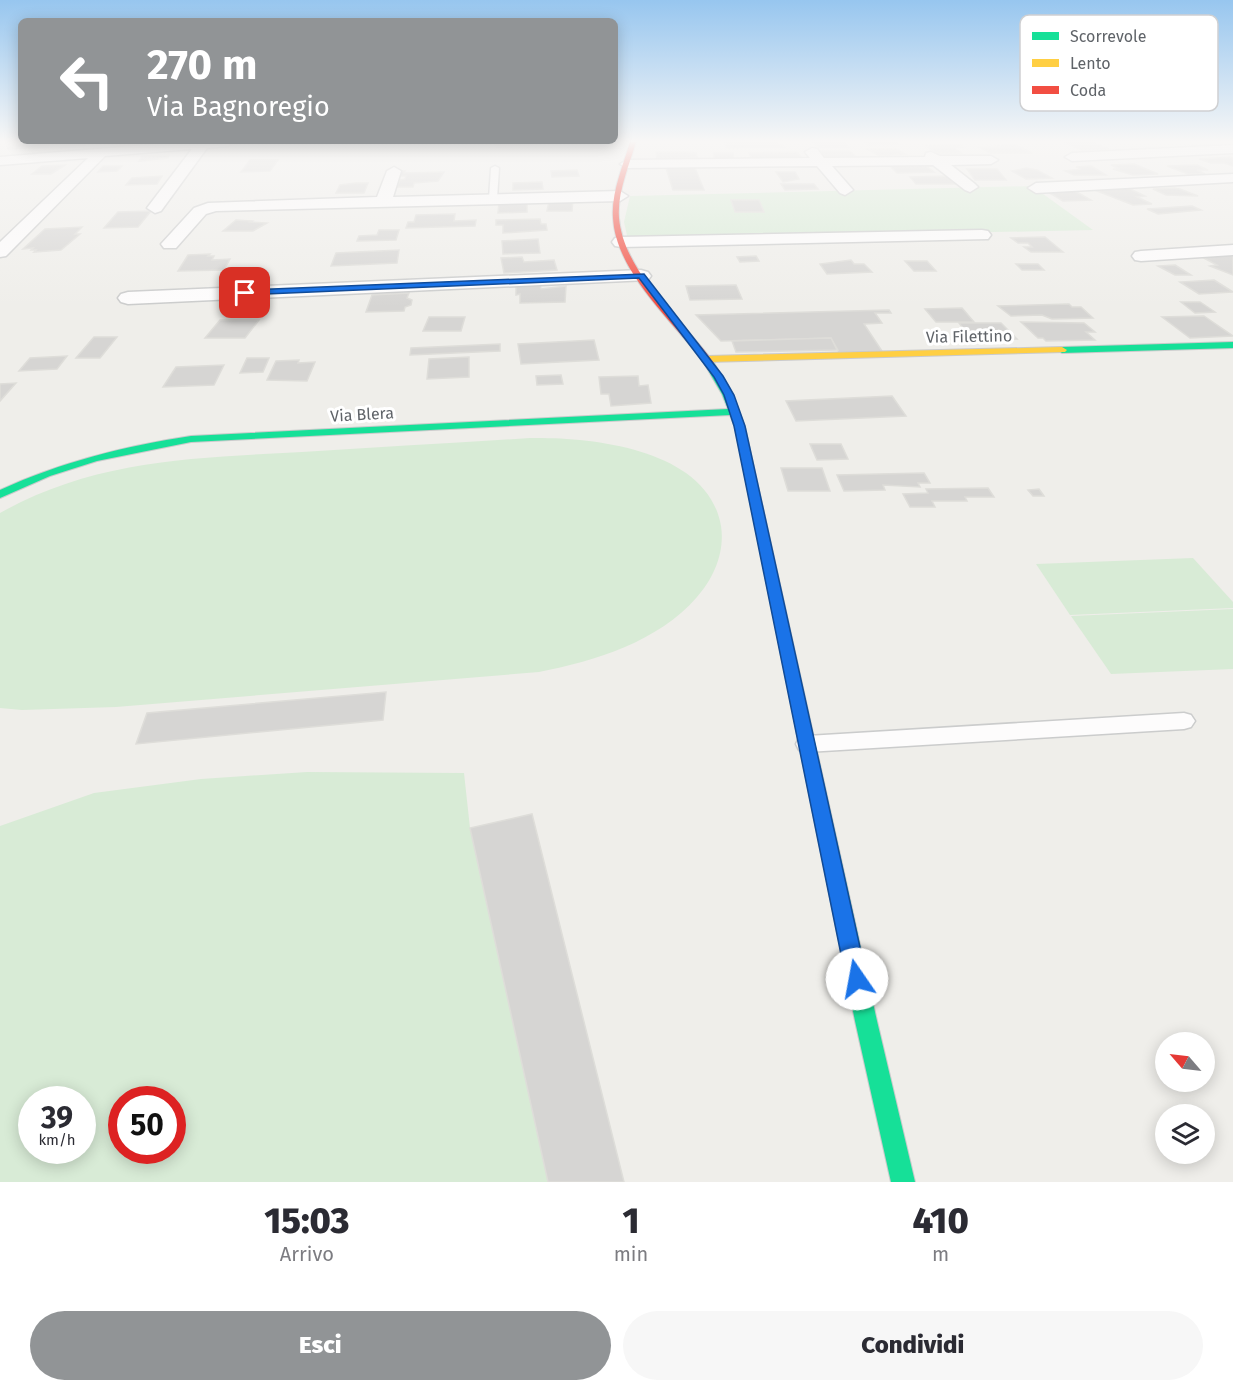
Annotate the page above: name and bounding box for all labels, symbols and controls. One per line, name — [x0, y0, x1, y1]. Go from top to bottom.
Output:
legend — [1020, 15, 1218, 111]
text: Scorrevole — [1070, 27, 1146, 46]
text: 270 m — [147, 40, 258, 90]
icon: left — [48, 42, 126, 120]
text: Lento — [1070, 54, 1111, 73]
text: Coda — [1070, 81, 1106, 100]
text: Via Bagnoregio — [147, 91, 330, 123]
pin — [219, 267, 270, 318]
icon: arrive — [228, 276, 261, 309]
street label: Via Filettino — [926, 326, 1012, 347]
street label: Via Blera — [330, 403, 394, 426]
position arrow — [825, 947, 889, 1011]
north arrow — [1155, 1032, 1215, 1092]
map controls — [1155, 1032, 1215, 1164]
speed limit sign: 50 — [108, 1086, 186, 1164]
text: 39 — [41, 1100, 73, 1136]
button: layers — [1155, 1104, 1215, 1164]
text: km/h — [38, 1131, 76, 1149]
text: 15:03 — [264, 1199, 350, 1243]
text: 1 — [622, 1199, 639, 1243]
text: 410 — [912, 1199, 969, 1243]
text: Arrivo — [280, 1242, 334, 1266]
text: min — [614, 1242, 648, 1266]
text: m — [932, 1242, 949, 1266]
button: Esci — [30, 1311, 611, 1380]
button: Condividi — [623, 1311, 1203, 1380]

